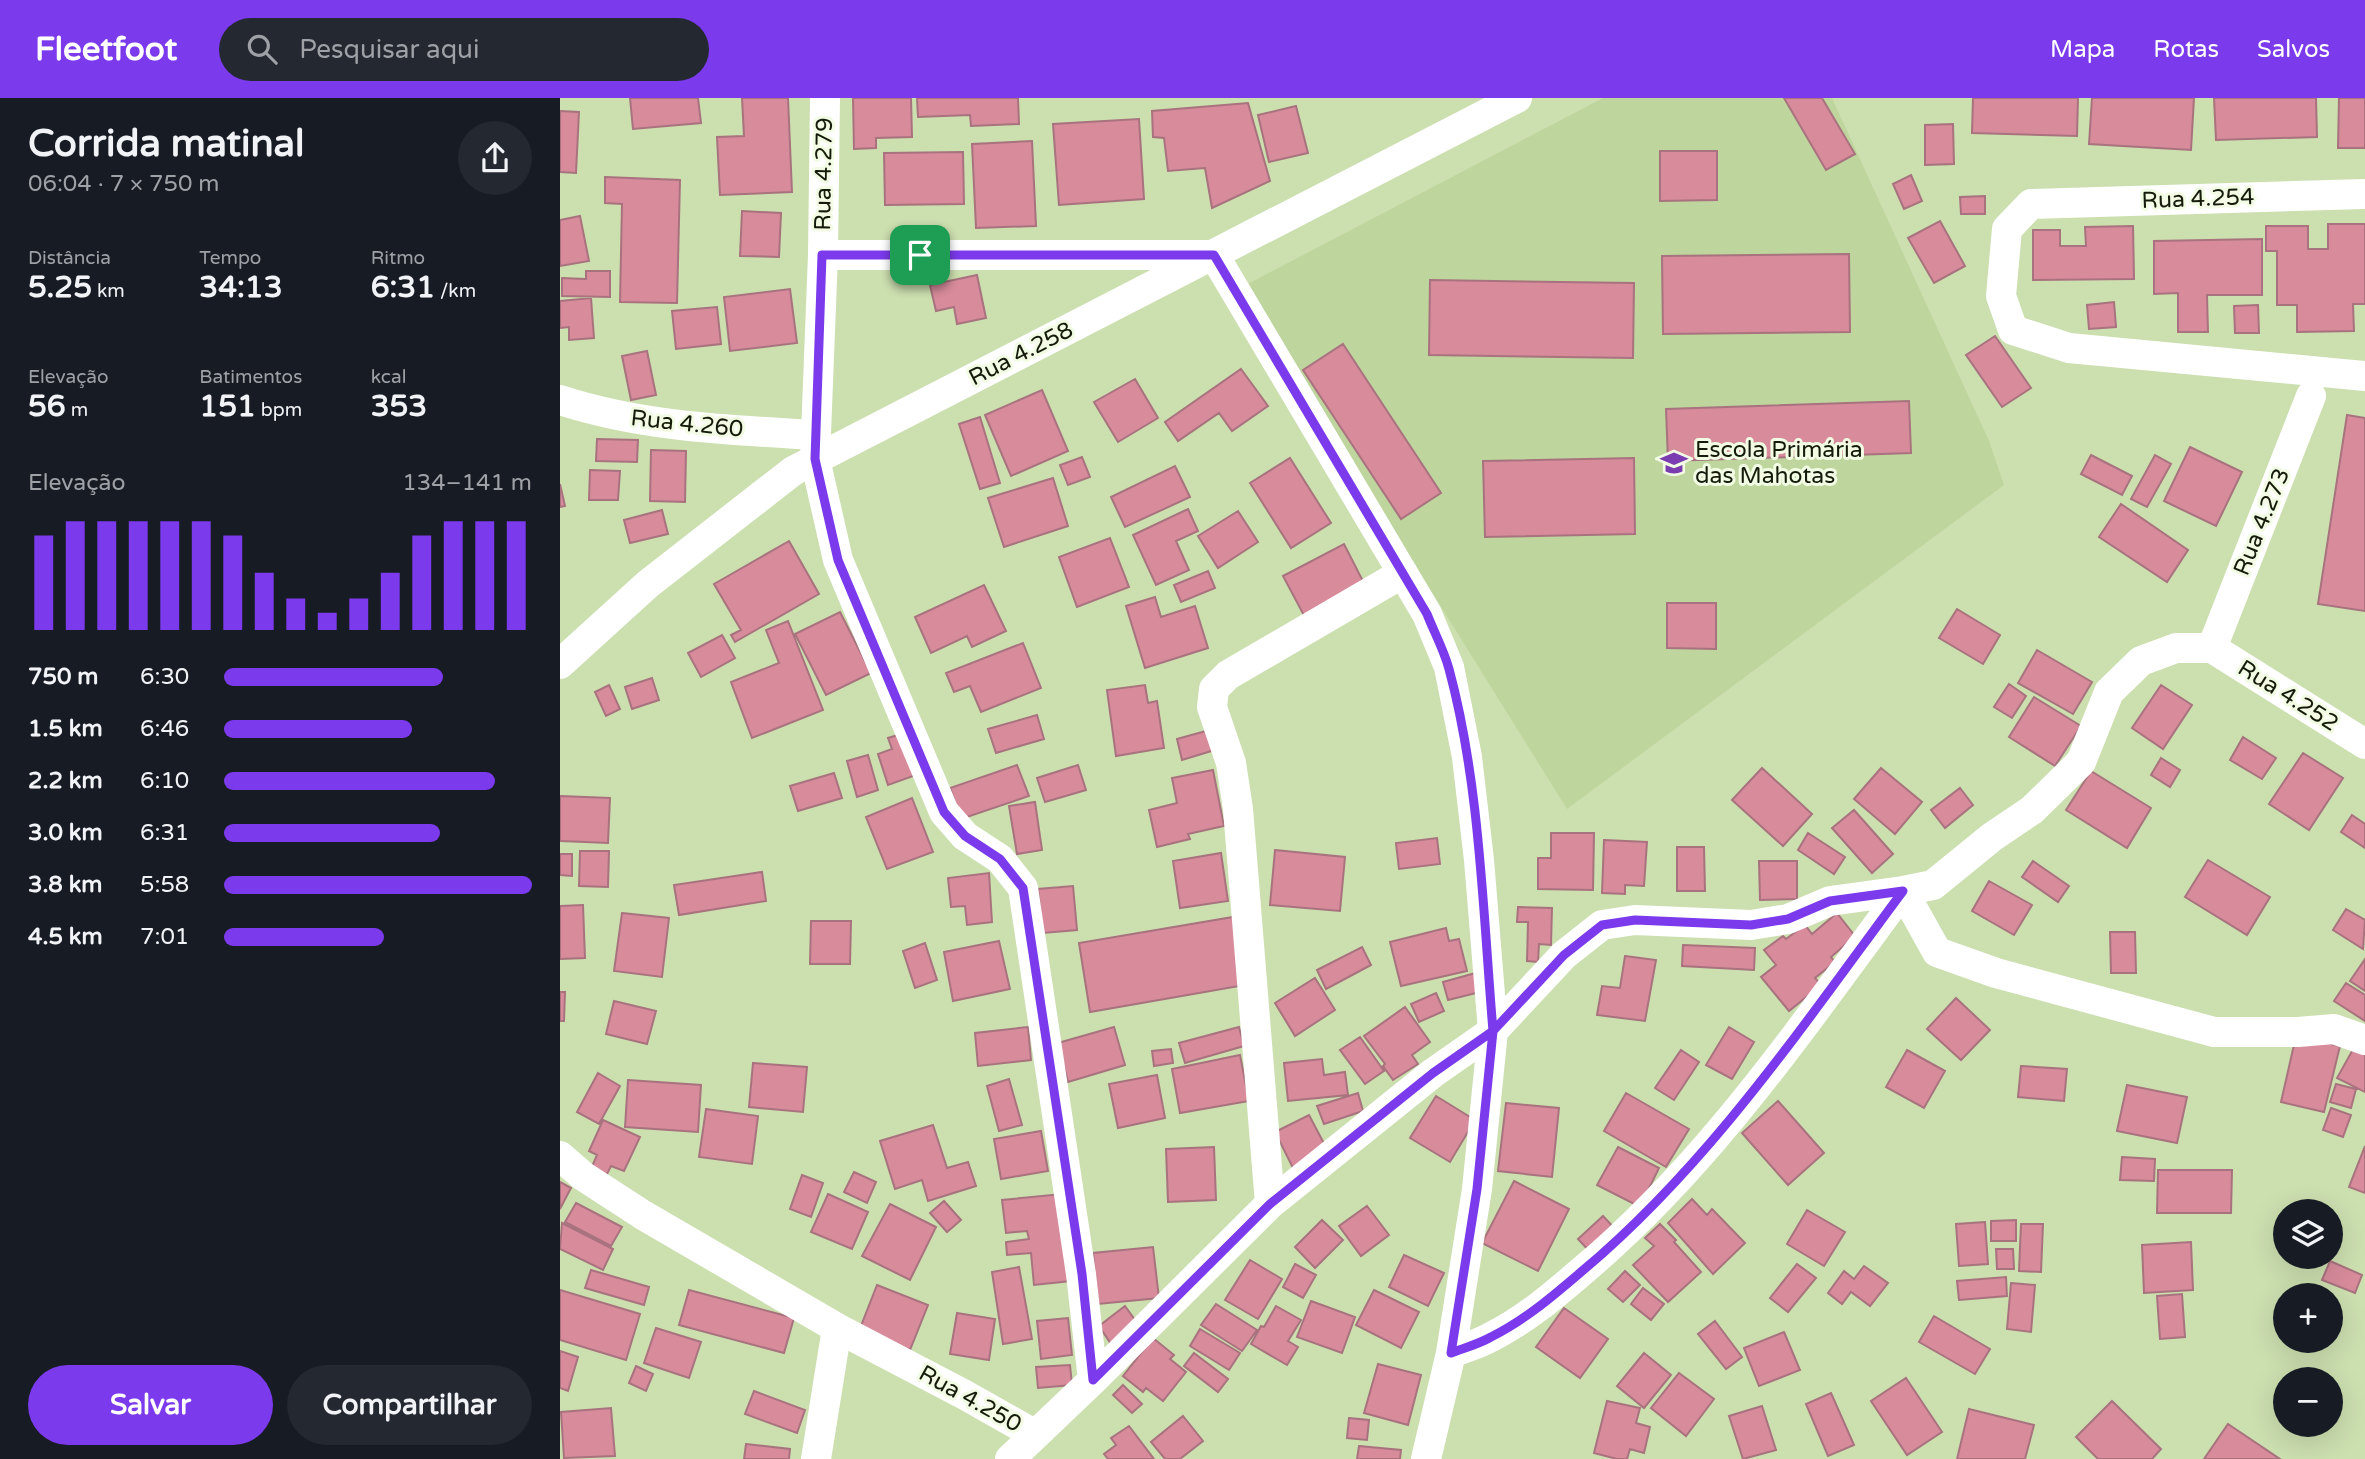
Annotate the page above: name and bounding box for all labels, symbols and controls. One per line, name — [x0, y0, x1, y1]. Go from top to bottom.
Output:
search box — [219, 18, 709, 81]
text: Fleetfoot — [35, 30, 177, 69]
icon: search — [243, 30, 281, 68]
text: Pesquisar aqui — [299, 34, 479, 65]
text: Mapa — [2050, 35, 2115, 64]
text: Rotas — [2153, 35, 2219, 64]
text: Salvos — [2257, 35, 2330, 64]
street label: Rua 4.279 — [809, 117, 839, 231]
text: Corrida matinal — [28, 121, 304, 167]
button: share — [458, 121, 532, 195]
text: 06:04 · 7 × 750 m — [28, 170, 219, 198]
street label: Rua 4.254 — [2141, 183, 2255, 215]
pin — [890, 225, 950, 285]
icon: arrive — [901, 236, 939, 274]
text: Distância — [28, 247, 111, 269]
text: Tempo — [199, 247, 261, 269]
text: Ritmo — [371, 247, 425, 269]
text: 5.25 — [28, 269, 92, 306]
text: 34:13 — [199, 269, 283, 306]
text: 6:31 — [371, 269, 435, 306]
text: km — [92, 280, 125, 302]
text: /km — [435, 280, 476, 302]
street label: Rua 4.258 — [964, 316, 1078, 392]
text: Elevação — [28, 366, 109, 388]
text: Batimentos — [199, 366, 302, 388]
text: kcal — [371, 366, 406, 388]
text: 56 — [28, 388, 66, 425]
text: 151 — [199, 388, 256, 425]
text: 353 — [371, 388, 427, 425]
text: m — [66, 399, 88, 421]
text: bpm — [256, 399, 302, 421]
street label: Rua 4.260 — [629, 404, 745, 444]
place label: Escola Primária das Mahotas — [1695, 436, 1863, 490]
school or university icon: Escola Primária das Mahotas — [1659, 448, 1689, 478]
street label: Rua 4.273 — [2228, 464, 2296, 580]
text: Elevação — [28, 469, 125, 497]
text: 134–141 m — [402, 469, 532, 497]
street label: Rua 4.252 — [2233, 654, 2343, 738]
text: 750 m — [28, 663, 98, 691]
text: 6:30 — [140, 663, 189, 691]
text: 1.5 km — [28, 715, 103, 743]
text: 6:46 — [140, 715, 189, 743]
text: 2.2 km — [28, 767, 103, 795]
text: 6:10 — [140, 767, 189, 795]
text: 3.0 km — [28, 819, 103, 847]
text: 6:31 — [140, 819, 189, 847]
text: 3.8 km — [28, 871, 102, 899]
text: 5:58 — [140, 871, 189, 899]
text: 4.5 km — [28, 923, 103, 951]
text: 7:01 — [140, 923, 189, 951]
map controls — [2273, 1199, 2343, 1437]
button: layers — [2273, 1199, 2343, 1269]
button: + — [2273, 1283, 2343, 1353]
street label: Rua 4.250 — [914, 1359, 1026, 1439]
button: Salvar — [28, 1365, 273, 1445]
button: Compartilhar — [287, 1365, 532, 1445]
button: − — [2273, 1367, 2343, 1437]

